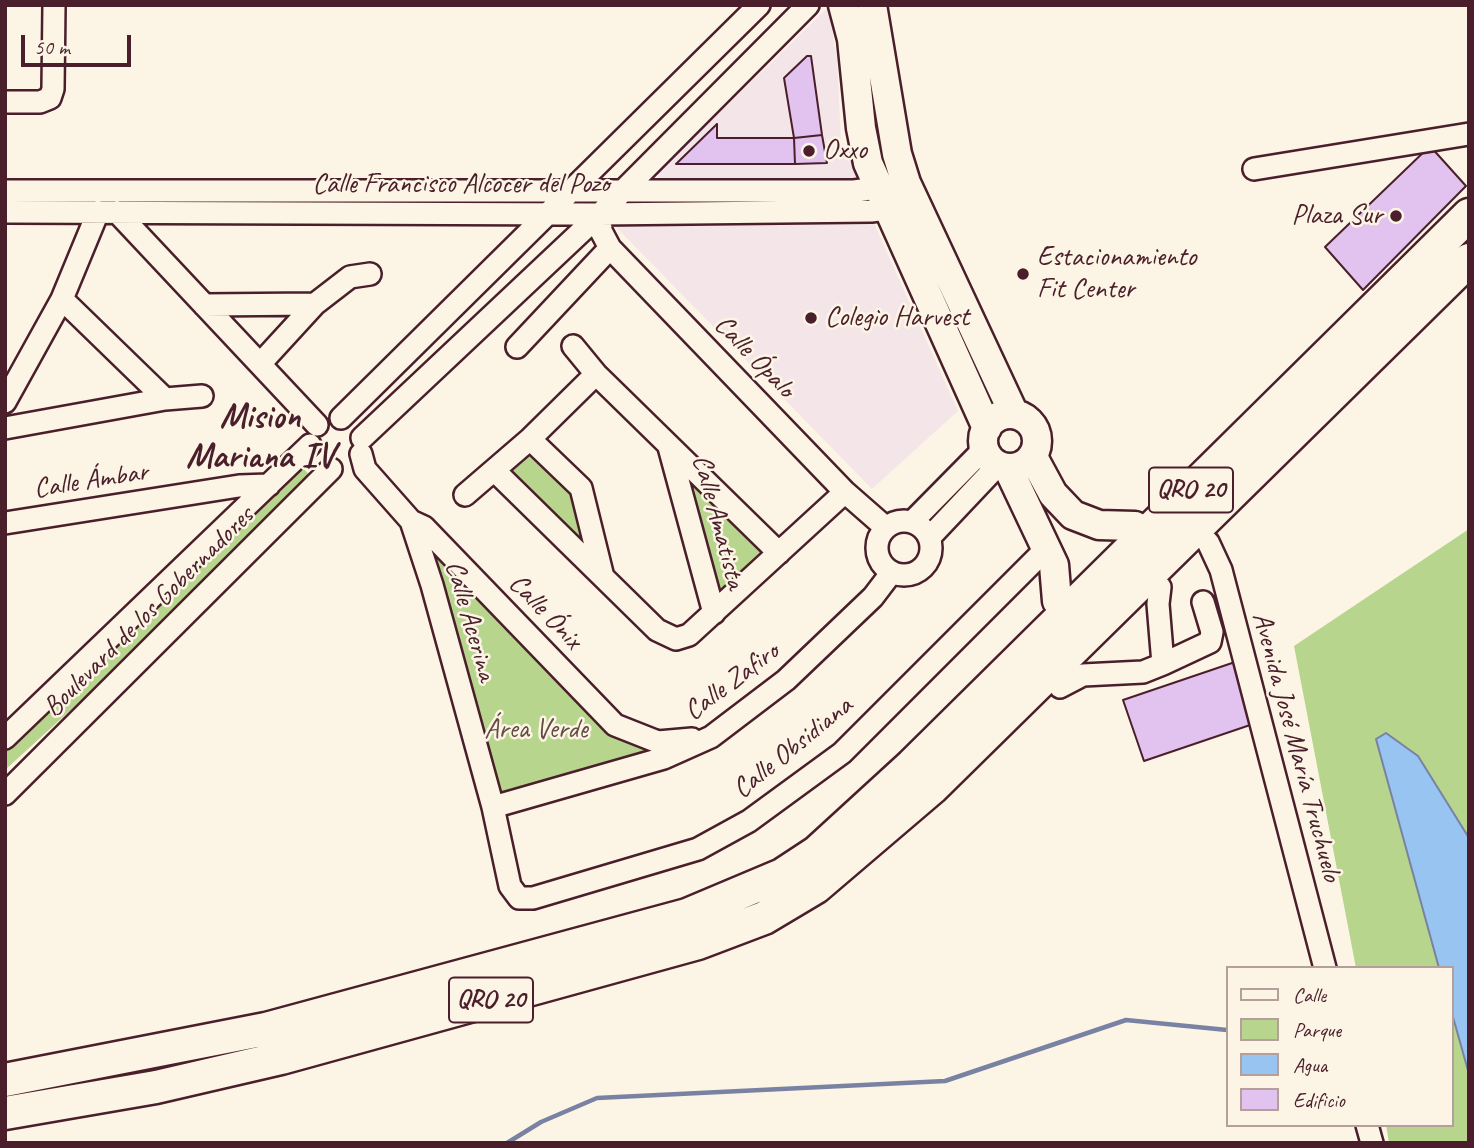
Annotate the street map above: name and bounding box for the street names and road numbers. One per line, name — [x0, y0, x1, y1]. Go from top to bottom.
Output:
street label: Calle Francisco Alcocer del Pozo — [313, 168, 609, 202]
street label: Calle Ópalo — [706, 309, 802, 405]
street label: Calle Amatista — [684, 451, 752, 593]
street label: Calle Ámbar — [32, 455, 150, 507]
road number: QRO 20 — [1149, 468, 1233, 512]
street label: Boulevard de los Gobernadores — [37, 500, 261, 724]
street label: Calle Acerina — [437, 557, 503, 685]
street label: Calle Ónix — [501, 567, 589, 657]
street label: Avenida José María Truchuelo — [1244, 609, 1348, 885]
street label: Calle Zafiro — [678, 636, 786, 728]
street label: Calle Obsidiana — [726, 690, 860, 806]
road number: QRO 20 — [449, 978, 533, 1023]

